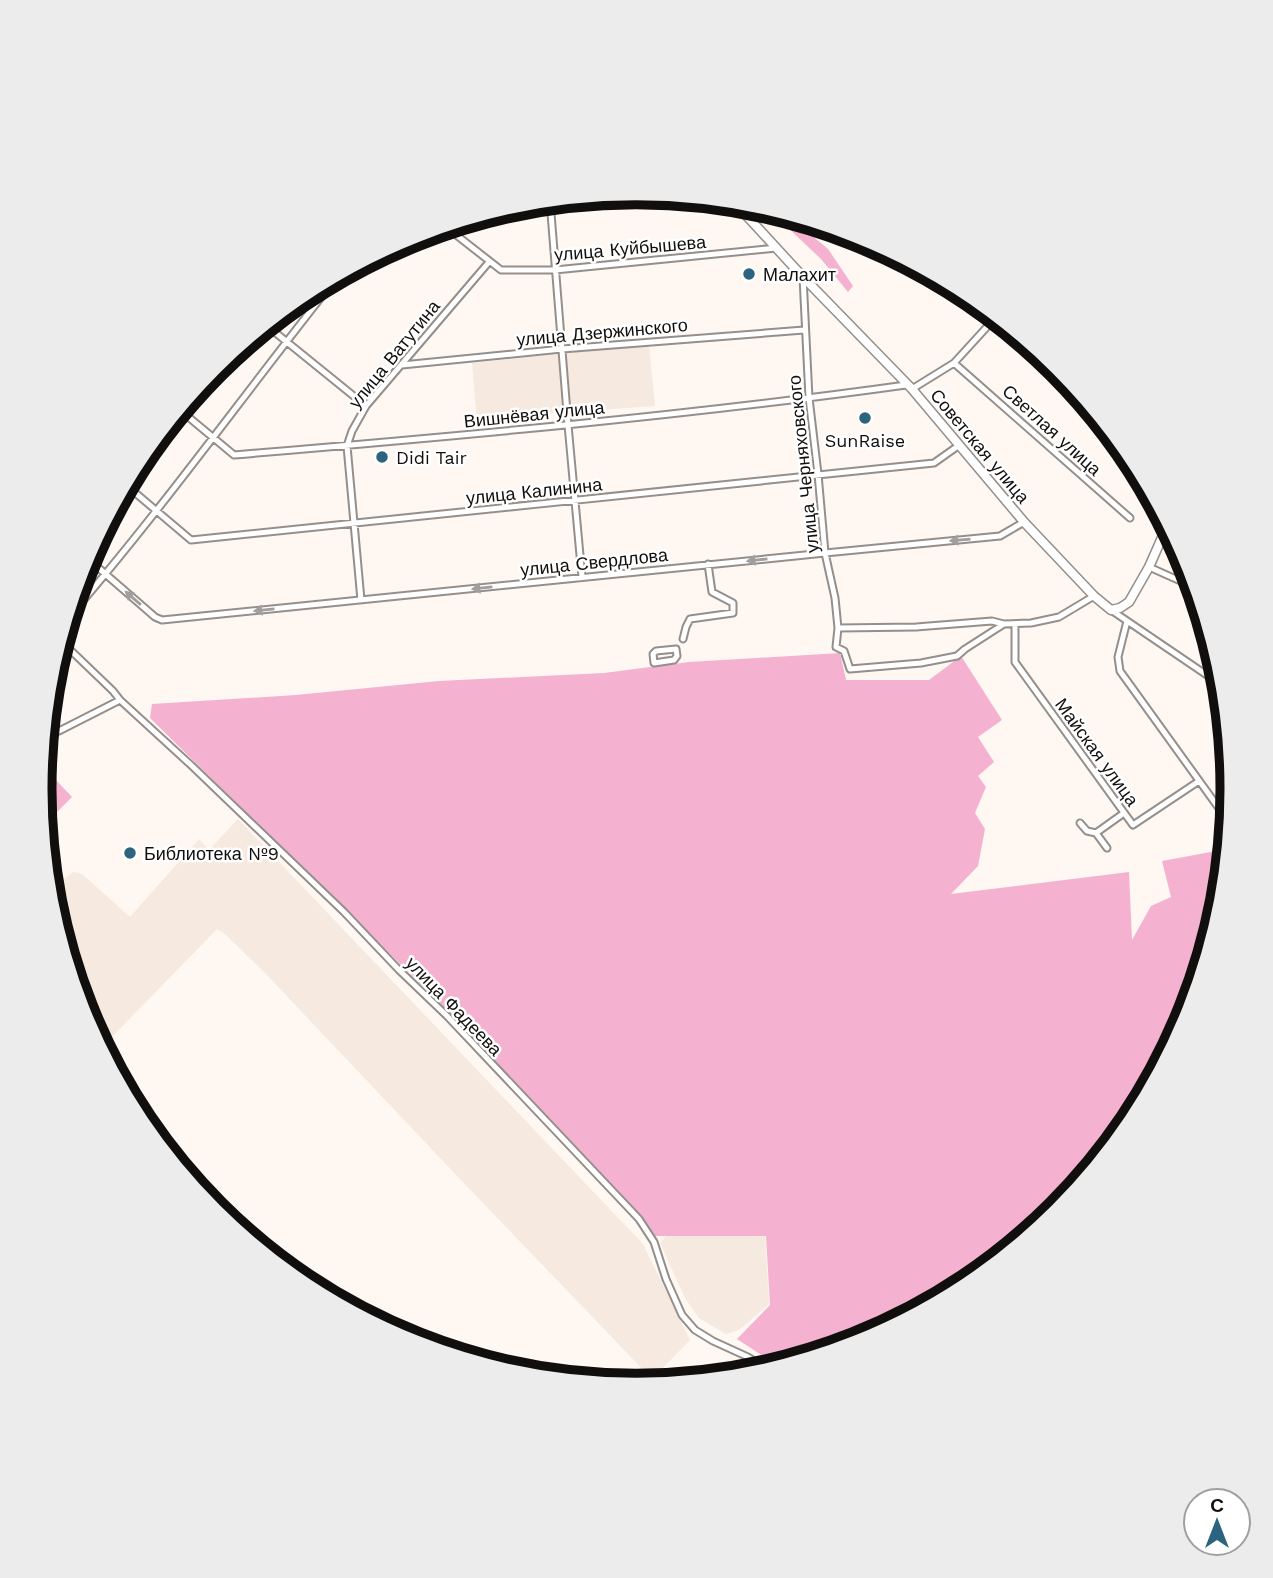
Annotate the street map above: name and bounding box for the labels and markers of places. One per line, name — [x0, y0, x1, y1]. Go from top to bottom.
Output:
place label: Малахит — [763, 264, 836, 285]
marker: Малахит — [741, 266, 757, 282]
marker: SunRaise — [857, 410, 873, 426]
place label: SunRaise — [825, 430, 905, 451]
place label: Didi Tair — [396, 447, 467, 468]
marker: Didi Tair — [374, 449, 390, 465]
place label: Библиотека №9 — [144, 843, 279, 864]
marker: Библиотека №9 — [122, 845, 138, 861]

